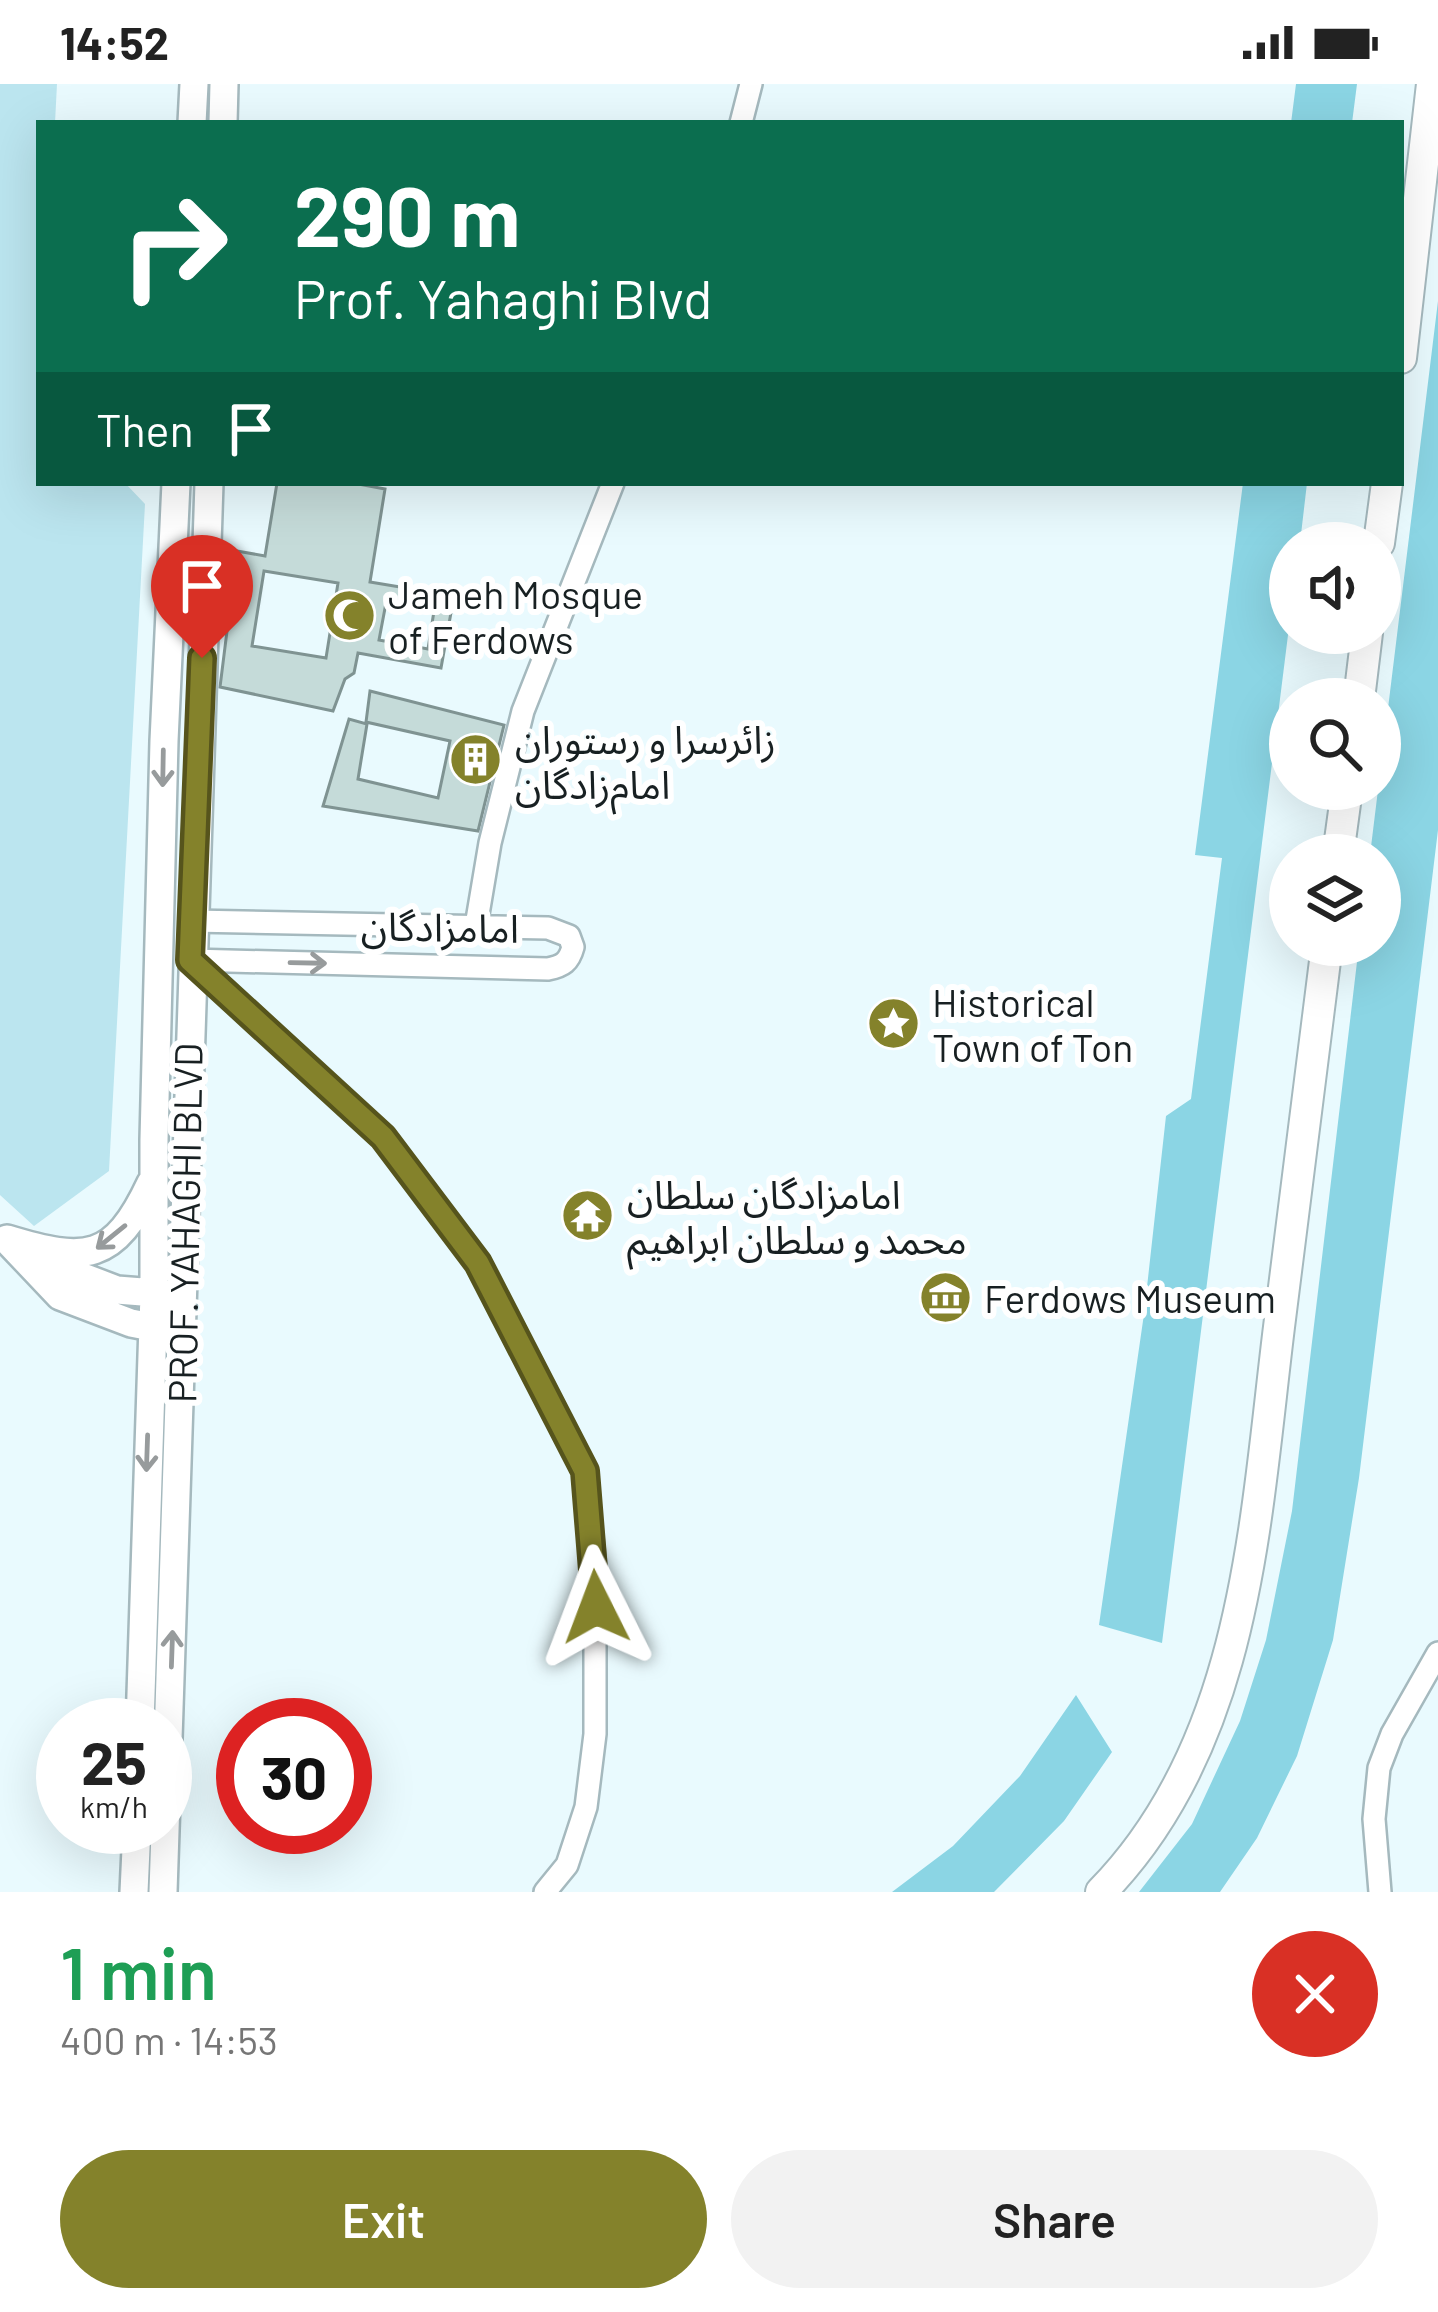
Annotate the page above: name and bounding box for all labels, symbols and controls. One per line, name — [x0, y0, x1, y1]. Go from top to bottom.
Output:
text: 14:52 — [60, 15, 169, 69]
text: 290 m — [294, 163, 520, 264]
icon: right — [96, 168, 252, 324]
text: Prof. Yahaghi Blvd — [294, 265, 713, 330]
icon: arrive — [218, 396, 284, 462]
text: Then — [96, 402, 194, 456]
map controls — [1269, 522, 1401, 966]
button: sound — [1269, 522, 1401, 654]
pin — [151, 535, 253, 658]
icon: arrive — [169, 553, 235, 619]
place label: Jameh Mosque of Ferdows — [388, 570, 643, 662]
mosque icon: Jameh Mosque of Ferdows — [321, 587, 377, 643]
button: search — [1269, 678, 1401, 810]
place label: زائرسرا و رستوران امام‌زادگان — [515, 715, 776, 815]
building icon: زائرسرا و رستوران امام‌زادگان — [448, 732, 504, 788]
one-way arrow — [152, 748, 175, 787]
button: layers — [1269, 834, 1401, 966]
street label: امامزادگان — [361, 901, 519, 952]
one-way arrow — [288, 951, 327, 974]
place label: Historical Town of Ton — [932, 978, 1133, 1070]
place icon: Historical Town of Ton — [865, 995, 921, 1051]
street label: PROF. YAHAGHI BLVD — [157, 1042, 211, 1404]
place label: امامزادگان سلطان محمد و سلطان ابراهیم — [627, 1170, 967, 1270]
temple icon: امامزادگان سلطان محمد و سلطان ابراهیم — [560, 1187, 616, 1243]
one-way arrow — [96, 1223, 127, 1250]
museum icon: Ferdows Museum — [917, 1269, 973, 1325]
place label: Ferdows Museum — [984, 1274, 1276, 1321]
one-way arrow — [136, 1433, 159, 1472]
position arrow — [533, 1544, 659, 1670]
one-way arrow — [160, 1630, 183, 1669]
speed limit sign: 30 — [216, 1698, 372, 1854]
text: 25 — [81, 1725, 147, 1797]
text: km/h — [80, 1788, 148, 1824]
text: 1 min — [60, 1928, 217, 2014]
button: close — [1252, 1931, 1378, 2057]
text: 400 m · 14:53 — [60, 2016, 278, 2063]
button: Exit — [60, 2150, 707, 2288]
button: Share — [731, 2150, 1378, 2288]

